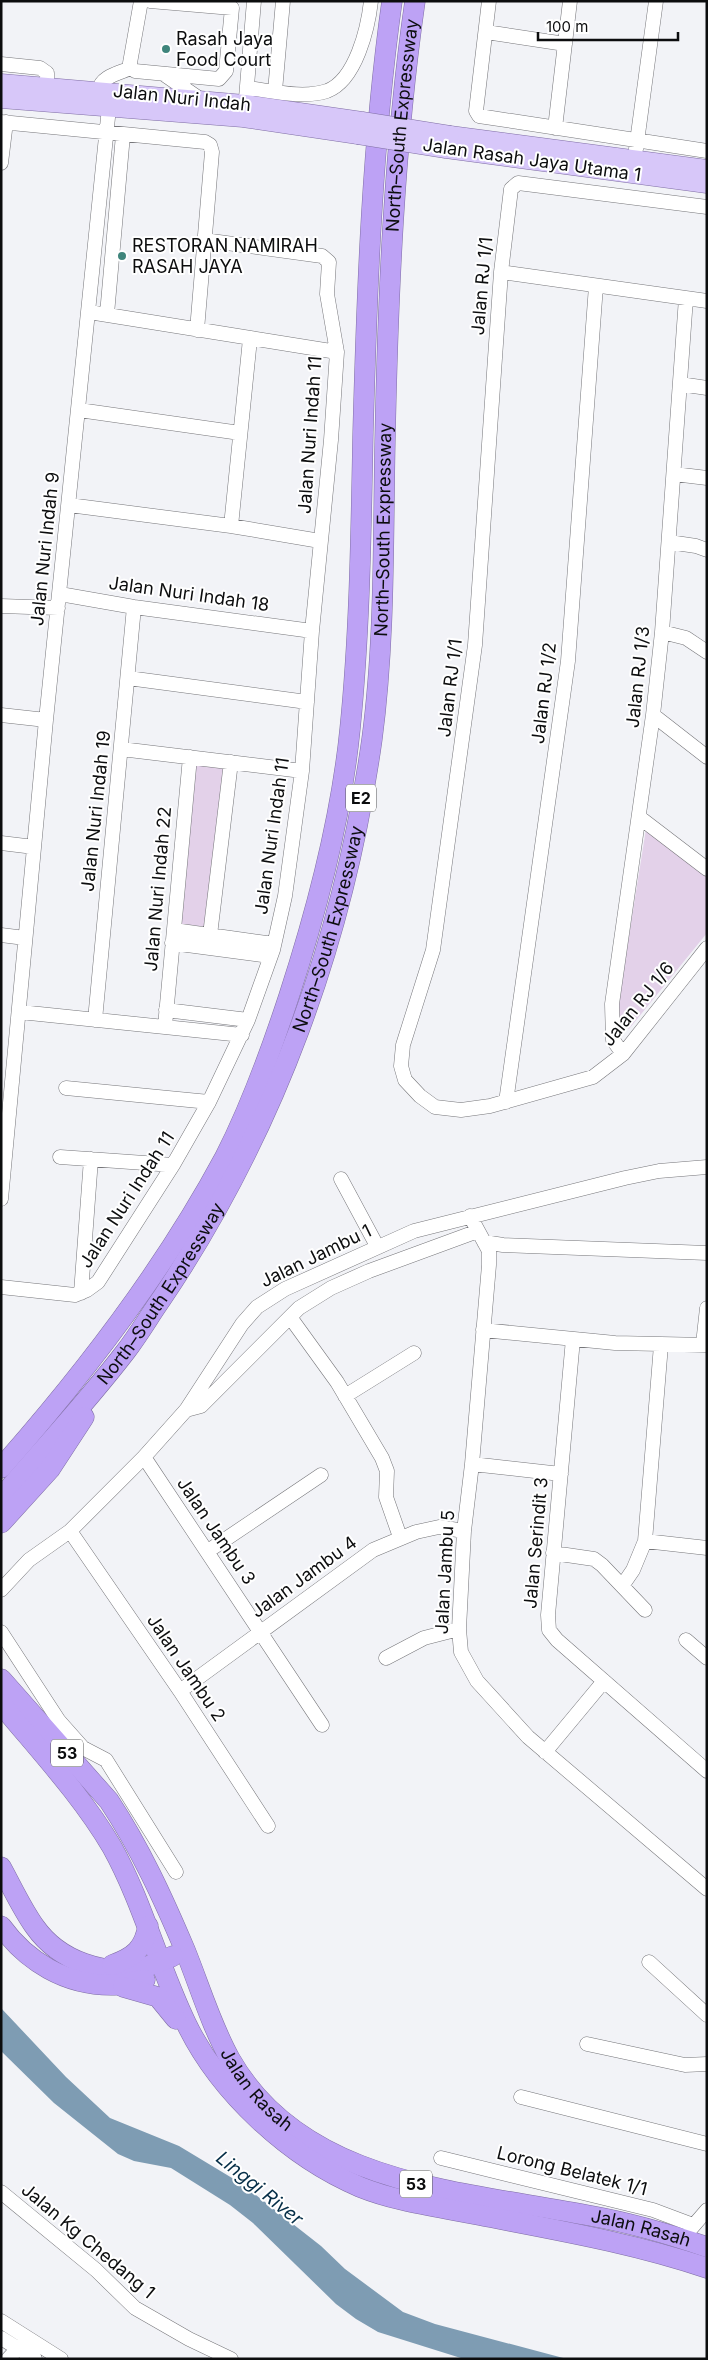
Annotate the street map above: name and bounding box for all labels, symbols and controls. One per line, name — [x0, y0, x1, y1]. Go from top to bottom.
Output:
scale bar — [538, 10, 678, 42]
street label: North–South Expressway — [382, 17, 422, 233]
text: 100 m — [546, 17, 588, 36]
place label: Rasah Jaya Food Court — [176, 28, 273, 70]
marker: Rasah Jaya Food Court — [160, 43, 172, 55]
street label: Jalan Nuri Indah — [112, 80, 252, 115]
street label: Jalan Rasah Jaya Utama 1 — [421, 134, 643, 185]
place label: RESTORAN NAMIRAH RASAH JAYA — [132, 235, 318, 277]
street label: Jalan RJ 1/1 — [467, 236, 496, 336]
marker: RESTORAN NAMIRAH RASAH JAYA — [116, 250, 128, 262]
street label: Jalan Nuri Indah 11 — [294, 355, 325, 515]
street label: North–South Expressway — [370, 423, 395, 637]
street label: Jalan Nuri Indah 9 — [26, 471, 63, 627]
street label: Jalan Nuri Indah 18 — [107, 572, 271, 615]
street label: Jalan RJ 1/3 — [622, 625, 653, 729]
street label: Jalan RJ 1/1 — [433, 638, 466, 738]
street label: Jalan RJ 1/2 — [527, 641, 560, 745]
street label: Jalan Nuri Indah 19 — [77, 729, 114, 893]
street label: Jalan Nuri Indah 11 — [250, 756, 293, 916]
road number: E2 — [346, 784, 376, 811]
street label: Jalan Nuri Indah 22 — [140, 806, 175, 972]
street label: North–South Expressway — [288, 824, 367, 1035]
street label: Jalan RJ 1/6 — [597, 957, 678, 1050]
street label: Jalan Nuri Indah 11 — [75, 1128, 178, 1272]
street label: North–South Expressway — [93, 1199, 228, 1389]
street label: Jalan Jambu 1 — [257, 1220, 375, 1291]
street label: Jalan Jambu 3 — [173, 1473, 260, 1588]
street label: Jalan Serindit 3 — [519, 1476, 552, 1610]
street label: Jalan Jambu 5 — [431, 1509, 458, 1635]
street label: Jalan Jambu 4 — [247, 1531, 360, 1622]
street label: Jalan Jambu 2 — [143, 1610, 230, 1725]
road number: 53 — [51, 1740, 83, 1766]
street label: Jalan Rasah — [216, 2044, 297, 2135]
street label: Lorong Belatek 1/1 — [495, 2142, 649, 2199]
water label: Linggi River — [212, 2146, 308, 2231]
road number: 53 — [400, 2170, 432, 2198]
street label: Jalan Kg Chedang 1 — [17, 2179, 159, 2302]
street label: Jalan Rasah — [589, 2205, 694, 2251]

